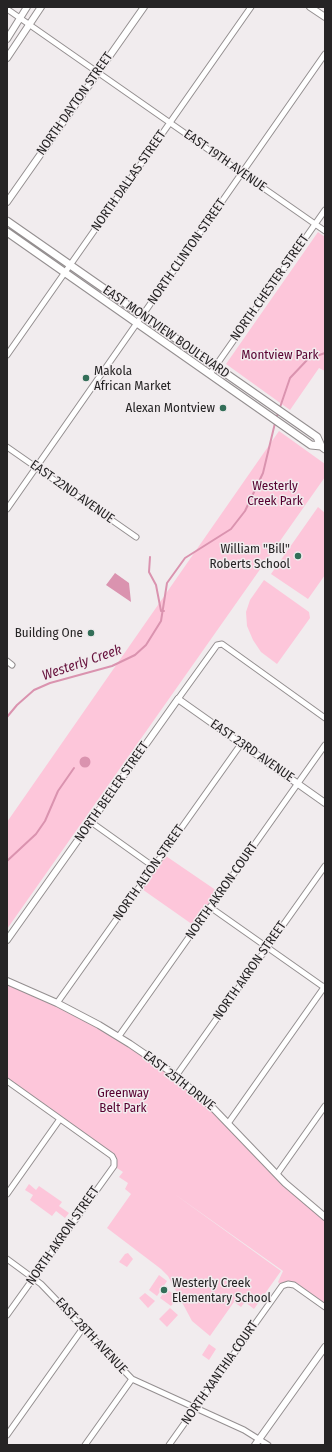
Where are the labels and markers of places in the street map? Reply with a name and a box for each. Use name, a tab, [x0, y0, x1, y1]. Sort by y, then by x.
place label: Makola African Market	[94, 363, 171, 394]
marker: Makola African Market	[81, 373, 91, 383]
place label: Alexan Montview	[126, 400, 215, 416]
marker: Alexan Montview	[218, 403, 228, 413]
place label: William "Bill" Roberts School	[210, 541, 290, 572]
marker: William "Bill" Roberts School	[293, 551, 303, 561]
place label: Building One	[15, 625, 83, 641]
marker: Building One	[86, 628, 96, 638]
place label: Westerly Creek Elementary School	[172, 1275, 271, 1306]
marker: Westerly Creek Elementary School	[159, 1285, 169, 1295]

